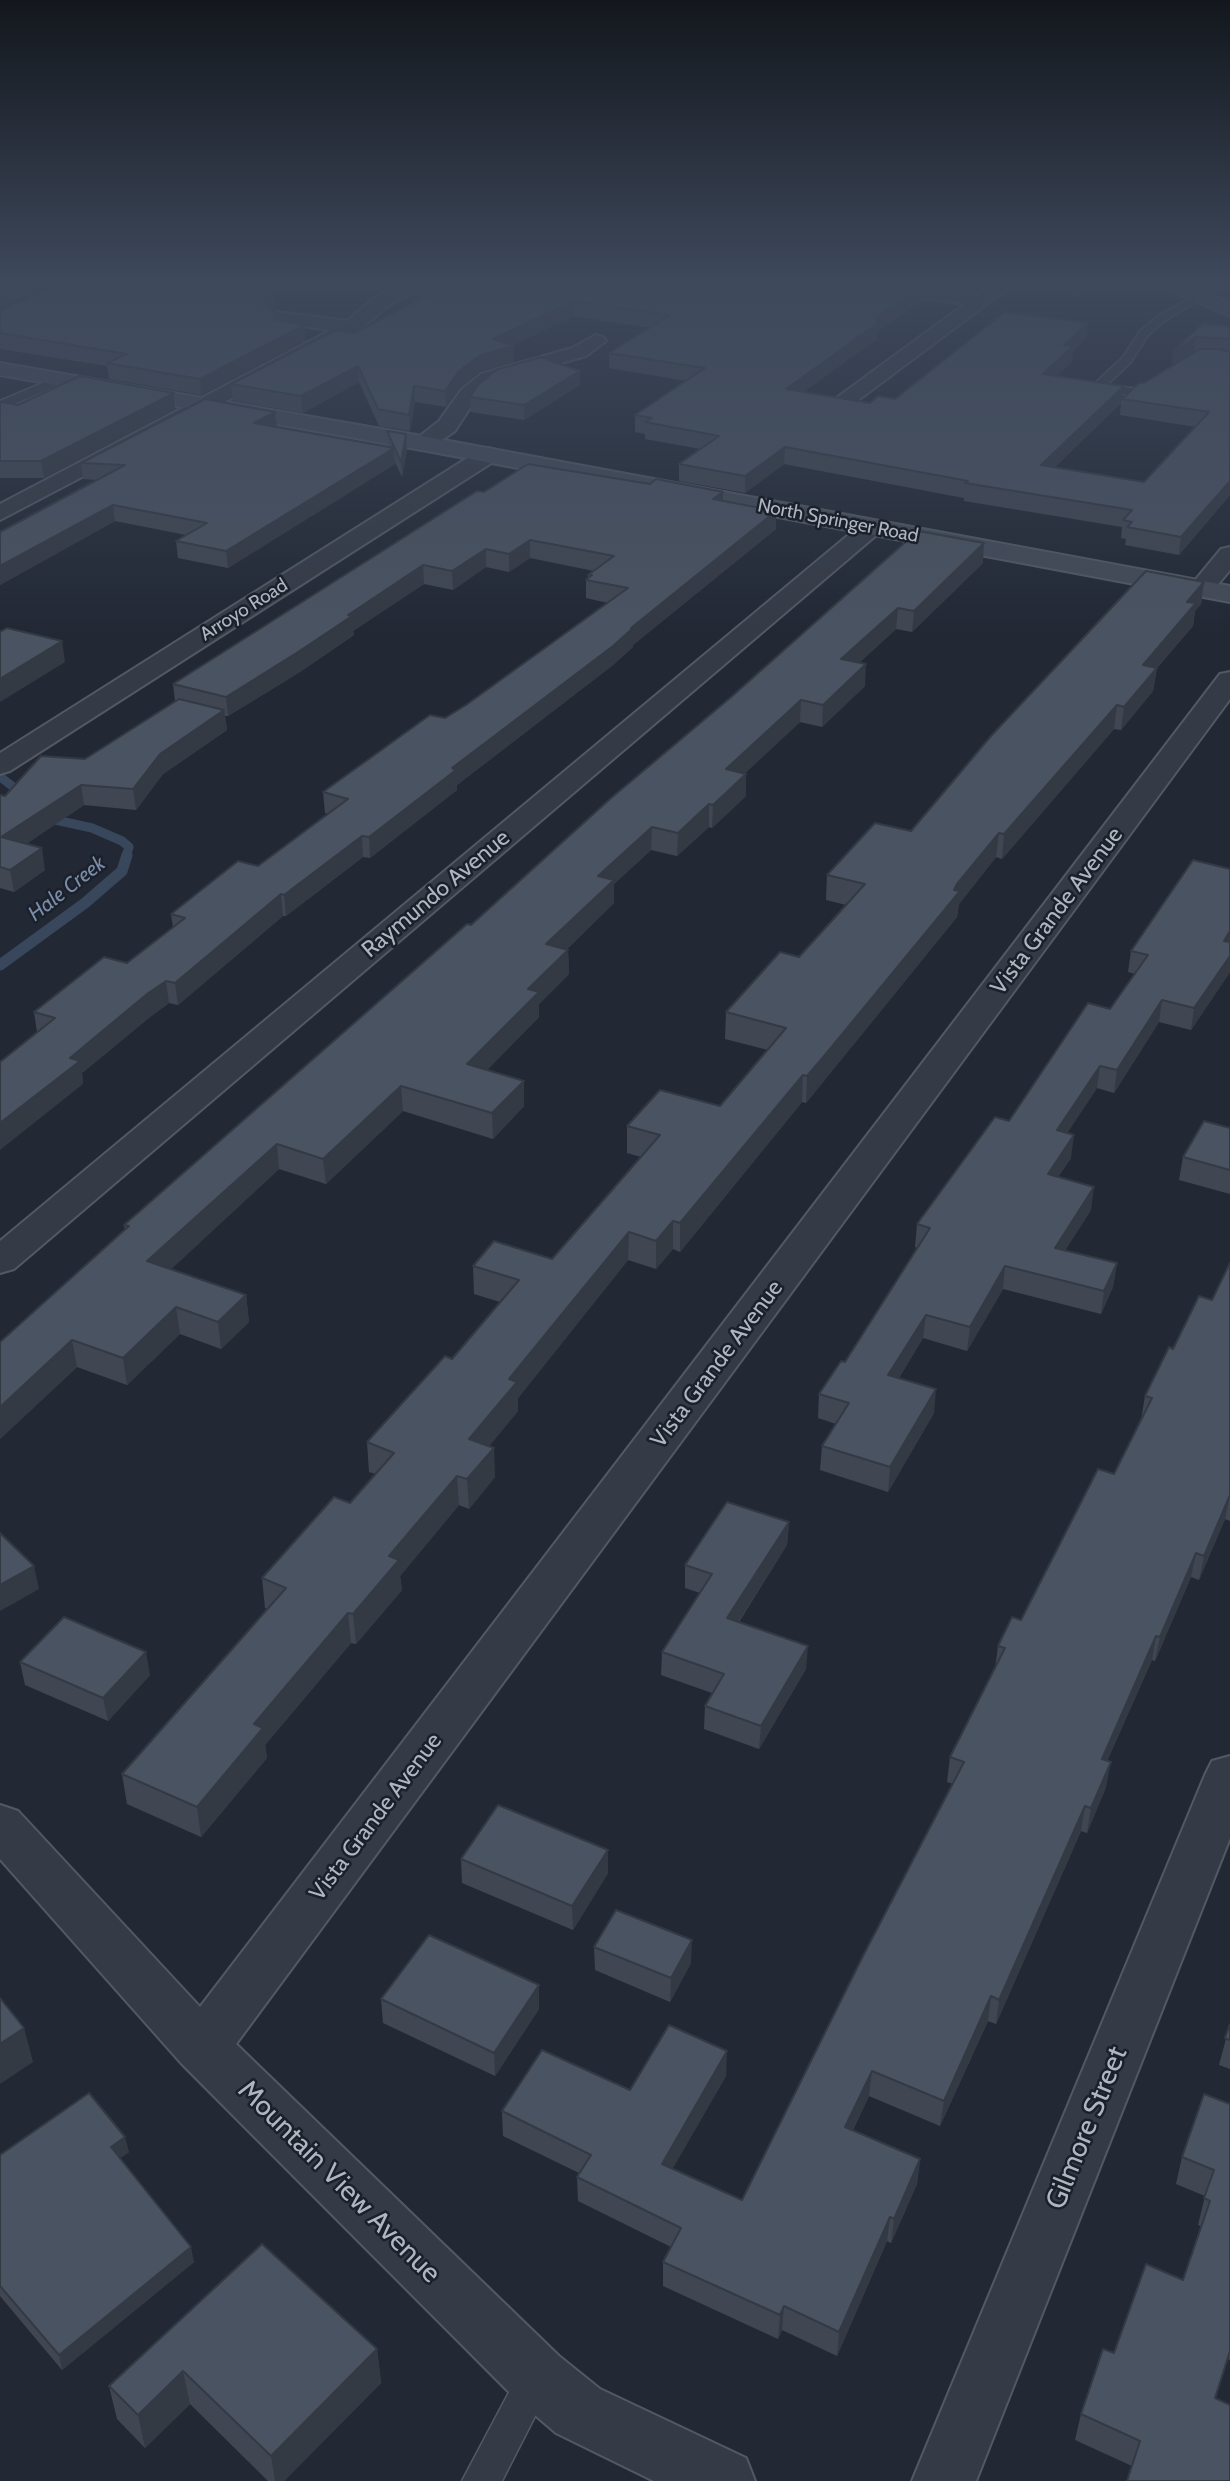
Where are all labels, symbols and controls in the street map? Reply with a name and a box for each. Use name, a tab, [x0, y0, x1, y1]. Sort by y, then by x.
street label: North Springer Road	[756, 494, 920, 548]
street label: Arroyo Road	[196, 574, 292, 646]
street label: Vista Grande Avenue	[985, 822, 1129, 1000]
street label: Raymundo Avenue	[356, 824, 516, 964]
water label: Hale Creek	[24, 851, 110, 927]
street label: Vista Grande Avenue	[645, 1275, 789, 1453]
street label: Vista Grande Avenue	[304, 1728, 448, 1906]
street label: Gilmore Street	[1039, 2042, 1135, 2214]
street label: Mountain View Avenue	[231, 2074, 447, 2290]

